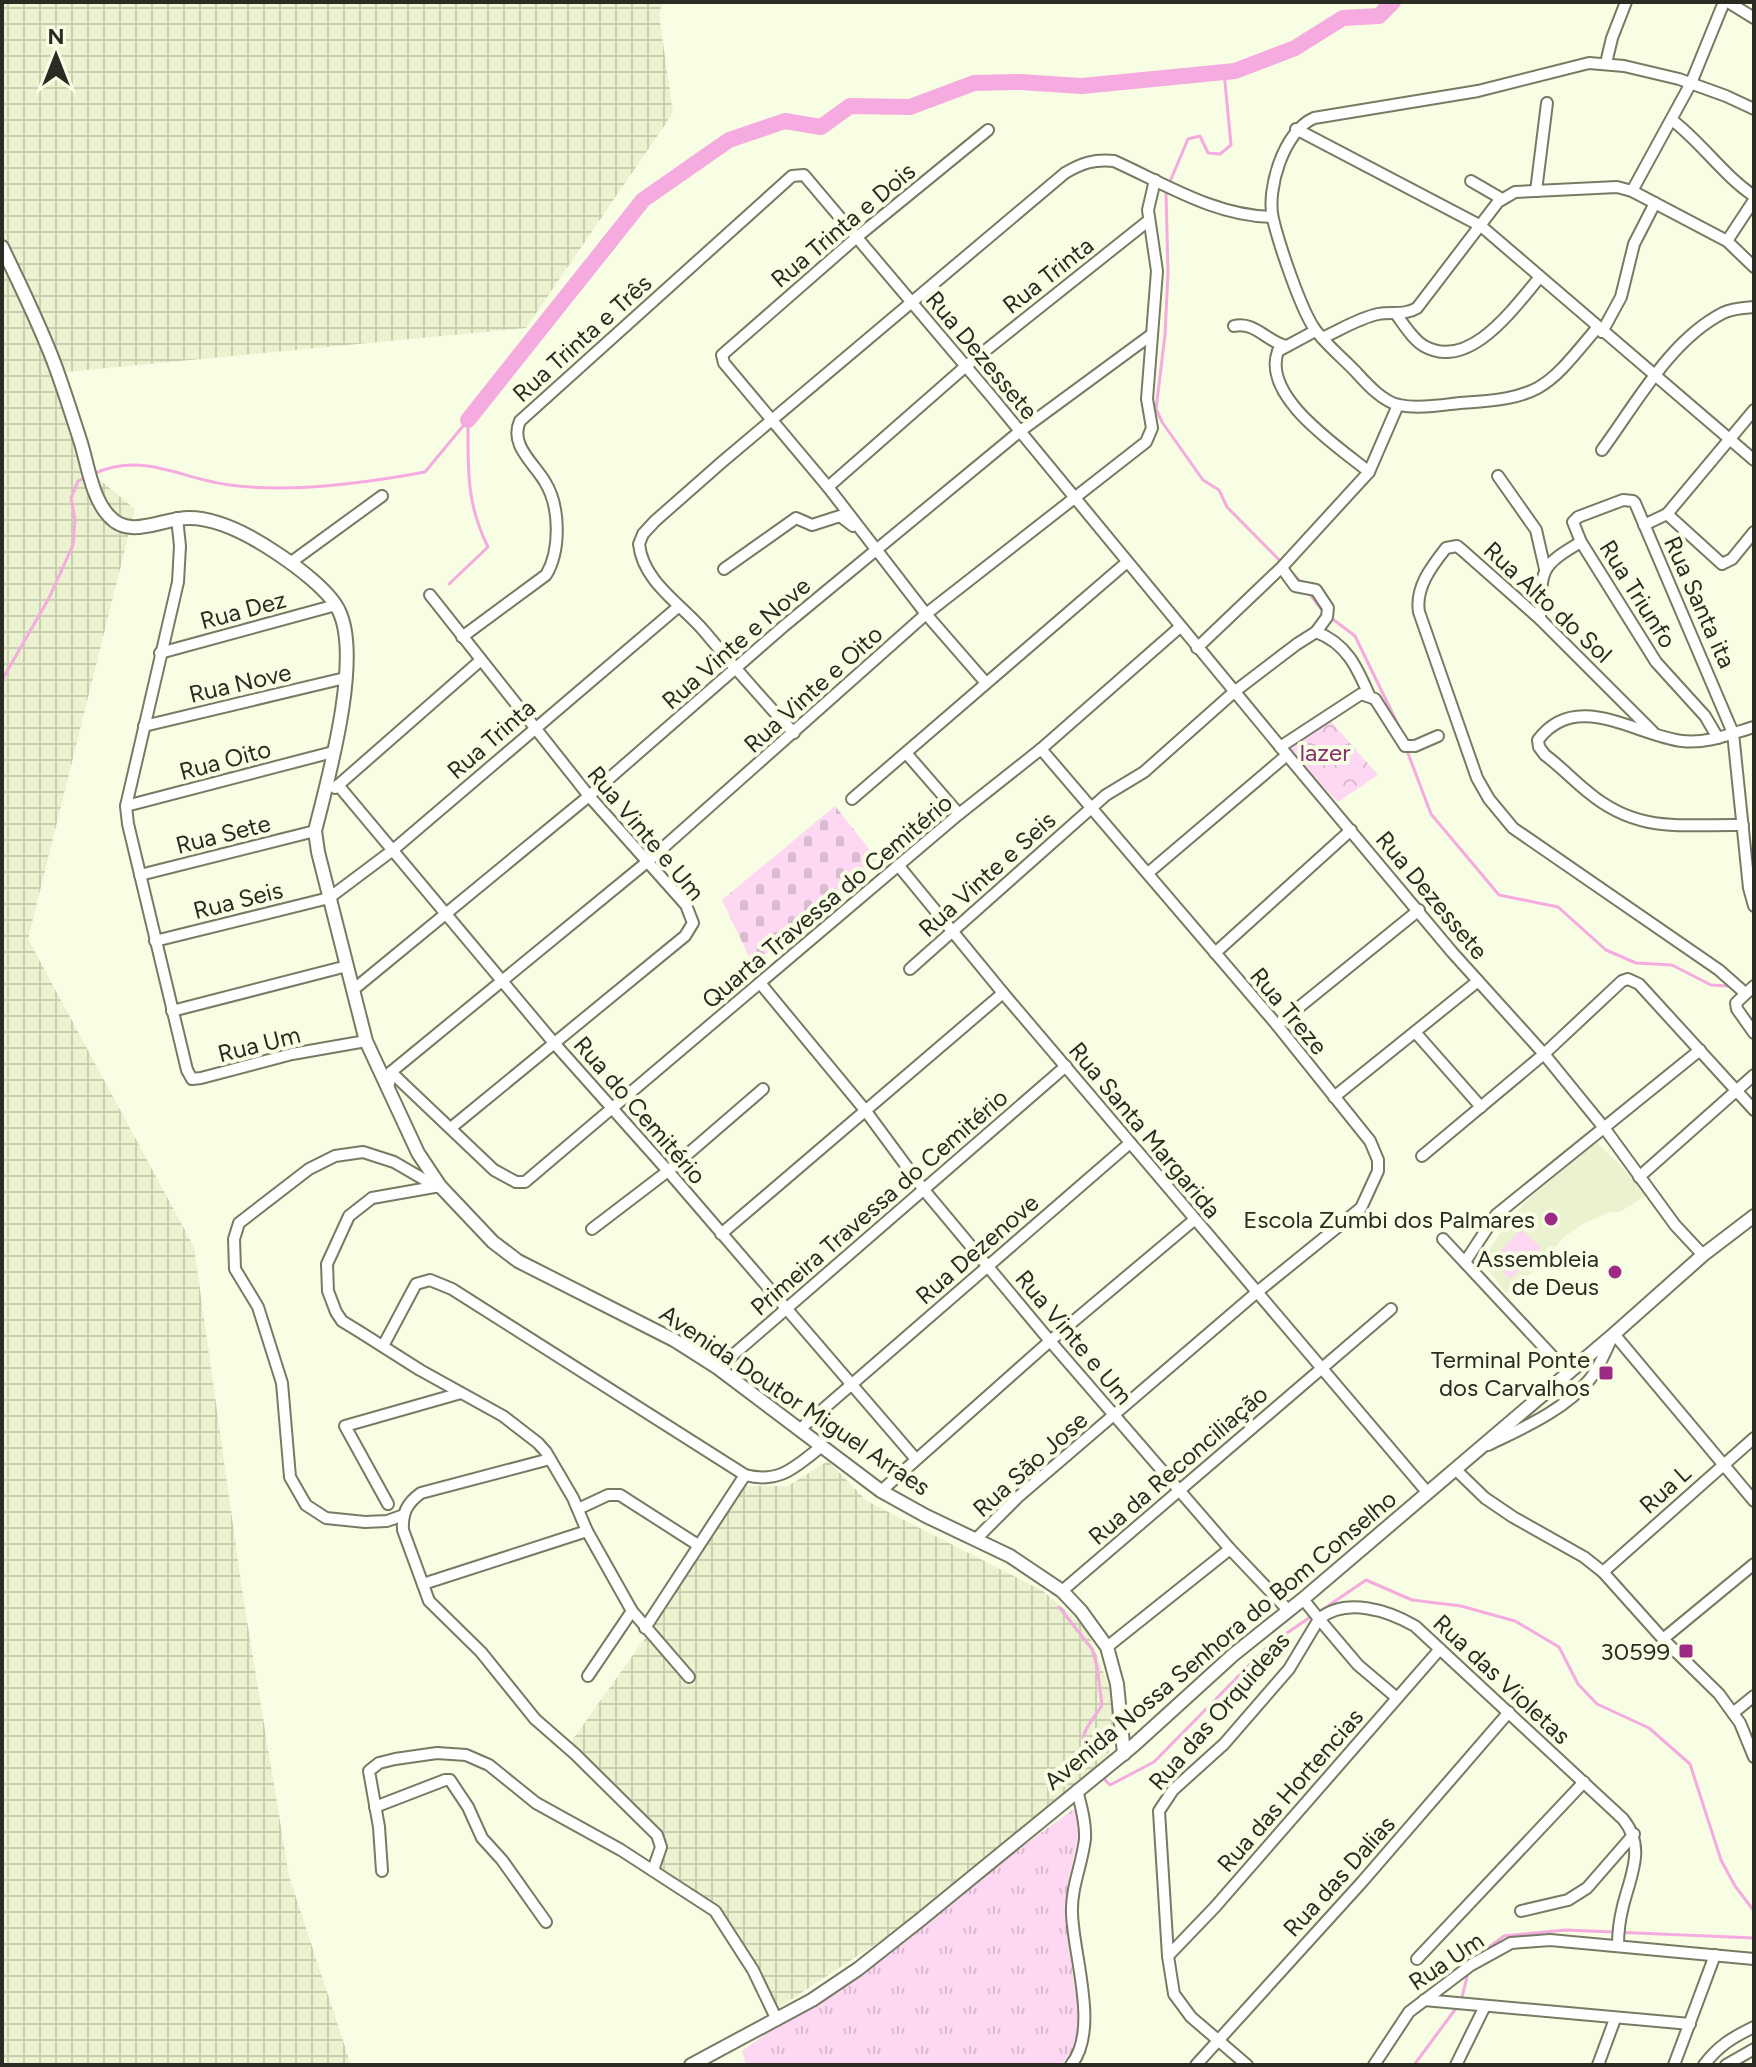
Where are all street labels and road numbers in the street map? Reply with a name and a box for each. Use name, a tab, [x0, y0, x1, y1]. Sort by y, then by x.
street label: Rua Trinta e Dois	[765, 156, 921, 294]
street label: Rua Trinta	[997, 231, 1099, 319]
street label: Rua Trinta e Três	[507, 268, 657, 408]
street label: Rua Dezessete	[920, 285, 1044, 425]
street label: Rua Santa ita	[1658, 532, 1742, 672]
street label: Rua Alto do Sol	[1478, 535, 1618, 669]
street label: Rua Triunfo	[1593, 535, 1683, 653]
street label: Rua Vinte e Nove	[656, 571, 816, 715]
street label: Rua Dez	[197, 585, 289, 635]
street label: Rua Vinte e Oito	[738, 619, 888, 759]
street label: Rua Nove	[186, 657, 294, 709]
street label: Rua Trinta	[441, 693, 541, 785]
street label: Rua Oito	[176, 734, 274, 786]
street label: Rua Vinte e Um	[581, 760, 711, 906]
street label: Quarta Travessa do Cemitério	[696, 788, 958, 1014]
street label: Rua Vinte e Seis	[913, 805, 1061, 943]
street label: Rua Sete	[173, 808, 273, 860]
street label: Rua Dezessete	[1370, 825, 1494, 965]
street label: Rua Seis	[190, 875, 286, 925]
street label: Rua Treze	[1244, 962, 1334, 1060]
street label: Rua Um	[215, 1020, 303, 1068]
street label: Rua do Cemitério	[568, 1030, 712, 1190]
street label: Rua Santa Margarida	[1063, 1036, 1227, 1224]
street label: Primeira Travessa do Cemitério	[745, 1082, 1013, 1322]
street label: Rua Dezenove	[910, 1188, 1044, 1310]
street label: Rua Vinte e Um	[1009, 1264, 1139, 1410]
street label: Avenida Doutor Miguel Arraes	[654, 1299, 936, 1501]
street label: Rua da Reconciliação	[1082, 1379, 1274, 1551]
street label: Rua São Jose	[967, 1405, 1093, 1523]
street label: Rua L	[1633, 1458, 1697, 1520]
street label: Avenida Nossa Senhora do Bom Conselho	[1038, 1484, 1402, 1796]
street label: Rua das Violetas	[1427, 1608, 1577, 1750]
street label: Rua das Orquideas	[1142, 1626, 1296, 1796]
street label: Rua das Hortencias	[1211, 1702, 1369, 1878]
street label: Rua das Dalias	[1277, 1809, 1401, 1943]
street label: Rua Um	[1403, 1925, 1489, 1997]

